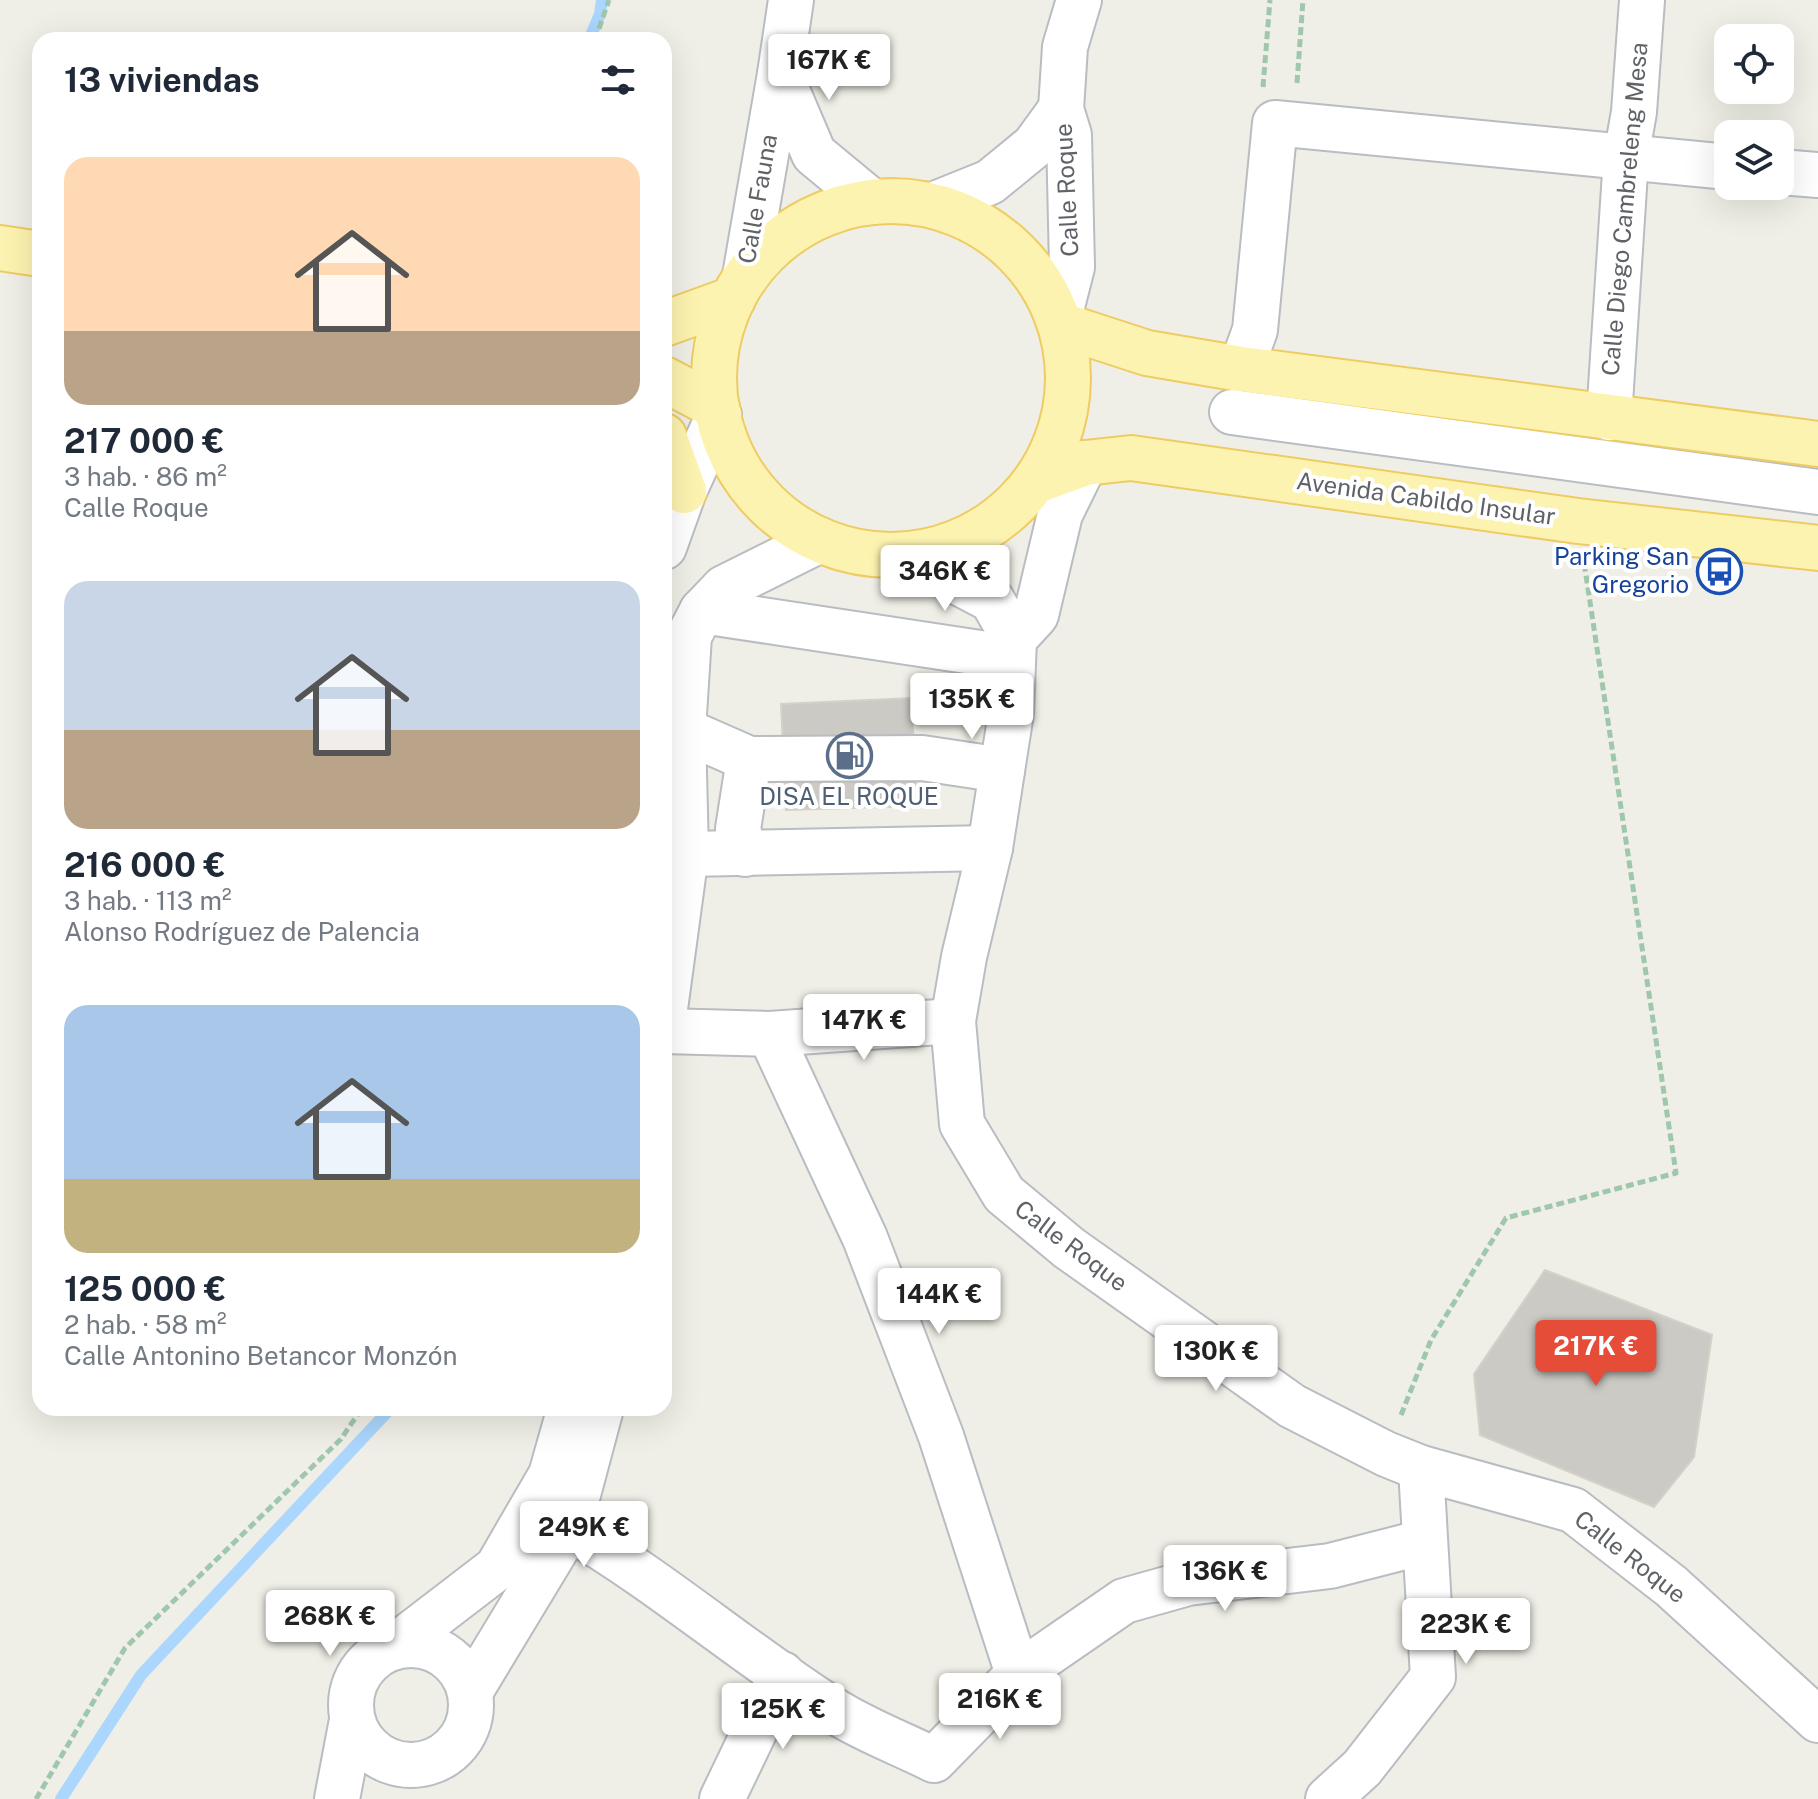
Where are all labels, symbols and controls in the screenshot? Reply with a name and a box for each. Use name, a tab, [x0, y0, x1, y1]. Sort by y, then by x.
map controls	[1714, 24, 1794, 200]
button: locate	[1714, 24, 1794, 104]
pin: 167K €	[764, 34, 894, 102]
street label: Calle Diego Cambreleng Mesa	[1595, 41, 1653, 377]
text: 167K €	[786, 44, 872, 75]
icon: filters	[596, 58, 640, 102]
text: 13 viviendas	[64, 60, 260, 100]
button: layers	[1714, 120, 1794, 200]
street label: Calle Roque	[1049, 123, 1083, 258]
street label: Calle Fauna	[732, 132, 782, 266]
icon: home	[280, 209, 424, 353]
text: 217 000 €	[64, 421, 224, 461]
text: 3 hab. · 86 m²	[64, 461, 227, 492]
street label: Avenida Cabildo Insular	[1295, 466, 1557, 530]
text: Calle Roque	[64, 492, 209, 523]
place label: Parking San Gregorio	[1554, 542, 1689, 598]
pin: 346K €	[880, 545, 1010, 613]
bus stop icon: Parking San Gregorio	[1696, 547, 1744, 595]
text: 346K €	[899, 555, 991, 586]
icon: home	[280, 633, 424, 777]
pin: 135K €	[907, 673, 1037, 741]
text: 135K €	[928, 683, 1016, 714]
fuel station icon: DISA EL ROQUE	[825, 731, 873, 779]
place label: DISA EL ROQUE	[759, 782, 939, 810]
text: 216 000 €	[64, 845, 226, 885]
text: 3 hab. · 113 m²	[64, 885, 232, 916]
text: Alonso Rodríguez de Palencia	[64, 916, 420, 947]
pin: 147K €	[799, 994, 929, 1062]
text: 147K €	[821, 1004, 907, 1035]
icon: home	[280, 1057, 424, 1201]
street label: Calle Roque	[1010, 1194, 1133, 1297]
pin: 144K €	[874, 1268, 1004, 1336]
text: 125 000 €	[64, 1269, 226, 1309]
text: 144K €	[896, 1278, 982, 1309]
text: 2 hab. · 58 m²	[64, 1309, 227, 1340]
pin: 217K €	[1531, 1320, 1661, 1388]
pin: 130K €	[1151, 1325, 1281, 1393]
text: 217K €	[1553, 1330, 1639, 1361]
text: 130K €	[1173, 1335, 1259, 1366]
text: Calle Antonino Betancor Monzón	[64, 1340, 457, 1371]
pin: 249K €	[519, 1501, 649, 1569]
street label: Calle Roque	[1569, 1504, 1692, 1608]
text: 249K €	[538, 1511, 630, 1542]
pin: 136K €	[1160, 1545, 1290, 1613]
text: 136K €	[1182, 1555, 1268, 1586]
pin: 268K €	[265, 1590, 395, 1658]
pin: 223K €	[1401, 1598, 1531, 1666]
text: 268K €	[284, 1600, 376, 1631]
text: 223K €	[1420, 1608, 1512, 1639]
pin: 216K €	[935, 1673, 1065, 1741]
pin: 125K €	[718, 1683, 848, 1751]
text: 216K €	[957, 1683, 1043, 1714]
text: 125K €	[740, 1693, 826, 1724]

